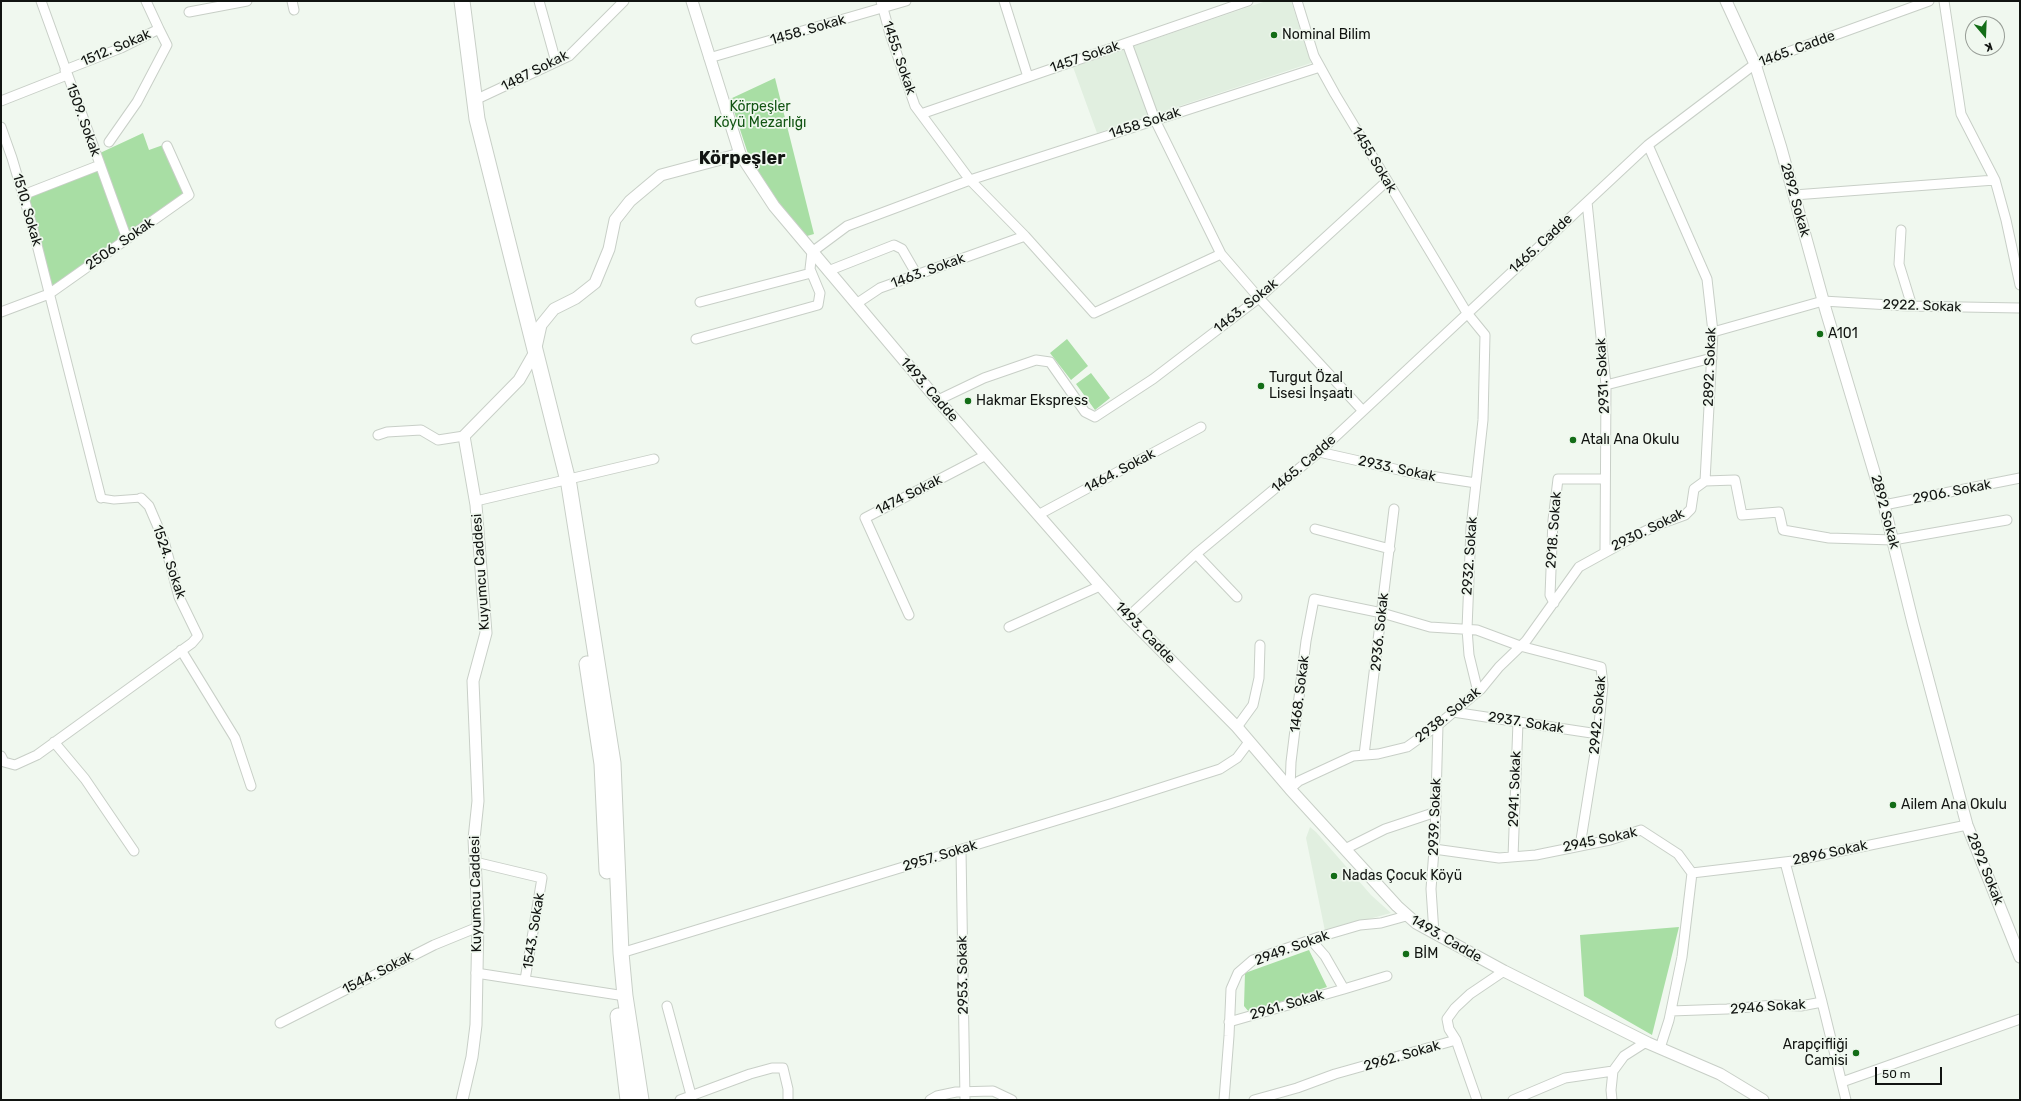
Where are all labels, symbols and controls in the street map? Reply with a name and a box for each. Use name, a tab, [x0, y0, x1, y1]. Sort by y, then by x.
street label: 1458. Sokak	[768, 11, 848, 49]
north arrow	[1965, 16, 2005, 56]
street label: 1455. Sokak	[879, 19, 919, 97]
street label: 1512. Sokak	[79, 26, 153, 70]
place label: Nominal Bilim	[1282, 27, 1371, 43]
street label: 1465. Cadde	[1757, 27, 1837, 71]
marker: Nominal Bilim	[1269, 30, 1279, 40]
street label: 1457 Sokak	[1048, 37, 1122, 77]
text: K	[1983, 40, 1994, 54]
street label: 1487 Sokak	[499, 47, 571, 95]
street label: 1509. Sokak	[62, 81, 104, 159]
park label: Körpeşler Köyü Mezarlığı	[714, 99, 806, 132]
street label: 1458 Sokak	[1107, 104, 1183, 142]
street label: 1455 Sokak	[1348, 124, 1400, 196]
district label: Körpeşler	[699, 148, 785, 170]
street label: 2892 Sokak	[1776, 161, 1814, 239]
street label: 1510. Sokak	[9, 172, 45, 248]
street label: 1465. Cadde	[1506, 211, 1576, 277]
street label: 2506. Sokak	[83, 214, 157, 274]
street label: 1463. Sokak	[889, 250, 967, 292]
street label: 1463. Sokak	[1211, 275, 1281, 337]
street label: 2922. Sokak	[1882, 296, 1962, 316]
place label: A101	[1828, 326, 1858, 342]
street label: 2892. Sokak	[1700, 327, 1720, 407]
marker: A101	[1815, 329, 1825, 339]
street label: 2931. Sokak	[1593, 338, 1613, 414]
street label: 1493. Cadde	[897, 354, 961, 426]
place label: Turgut Özal Lisesi İnşaatı	[1269, 370, 1353, 402]
marker: Turgut Özal Lisesi İnşaatı	[1256, 381, 1266, 391]
place label: Hakmar Ekspress	[976, 393, 1088, 409]
marker: Hakmar Ekspress	[963, 396, 973, 406]
street label: 1465. Cadde	[1268, 431, 1340, 497]
place label: Atalı Ana Okulu	[1581, 432, 1679, 448]
marker: Atalı Ana Okulu	[1568, 435, 1578, 445]
street label: 1464. Sokak	[1082, 445, 1158, 497]
street label: 2933. Sokak	[1357, 453, 1437, 485]
street label: 1474 Sokak	[873, 471, 945, 519]
street label: 2892 Sokak	[1867, 473, 1903, 551]
street label: 2906. Sokak	[1911, 476, 1993, 508]
street label: 2918. Sokak	[1543, 491, 1565, 569]
street label: 2930. Sokak	[1609, 505, 1687, 555]
street label: Kuyumcu Caddesi	[469, 513, 493, 631]
street label: 2932. Sokak	[1459, 516, 1481, 596]
street label: 1524. Sokak	[149, 523, 189, 601]
street label: 2936. Sokak	[1368, 592, 1392, 672]
street label: 1493. Cadde	[1111, 599, 1179, 667]
street label: 1468. Sokak	[1287, 654, 1313, 734]
street label: 2942. Sokak	[1586, 675, 1610, 755]
street label: 2938. Sokak	[1412, 684, 1484, 746]
street label: 2937. Sokak	[1487, 709, 1565, 737]
street label: 2941. Sokak	[1505, 751, 1525, 827]
street label: 2939. Sokak	[1425, 778, 1445, 856]
place label: Ailem Ana Okulu	[1901, 797, 2007, 813]
marker: Ailem Ana Okulu	[1888, 800, 1898, 810]
street label: 2945 Sokak	[1561, 824, 1639, 856]
street label: 2892 Sokak	[1963, 831, 2007, 907]
street label: Kuyumcu Caddesi	[467, 835, 485, 953]
street label: 2957. Sokak	[901, 837, 979, 875]
street label: 2896 Sokak	[1791, 837, 1869, 869]
place label: Nadas Çocuk Köyü	[1342, 868, 1462, 884]
marker: Nadas Çocuk Köyü	[1329, 871, 1339, 881]
street label: 1543. Sokak	[520, 892, 548, 970]
street label: 1493. Cadde	[1407, 912, 1485, 966]
street label: 2949. Sokak	[1252, 927, 1332, 969]
street label: 2953. Sokak	[954, 935, 972, 1015]
place label: BİM	[1414, 946, 1438, 962]
street label: 1544. Sokak	[340, 948, 416, 998]
marker: BİM	[1401, 949, 1411, 959]
street label: 2961. Sokak	[1248, 986, 1326, 1024]
street label: 2946 Sokak	[1730, 996, 1806, 1018]
street label: 2962. Sokak	[1362, 1037, 1442, 1075]
place label: Arapçifliği Camisi	[1783, 1037, 1848, 1070]
marker: Arapçifliği Camisi	[1851, 1048, 1861, 1058]
scale bar	[1877, 1059, 1944, 1085]
text: 50 m	[1882, 1067, 1910, 1081]

